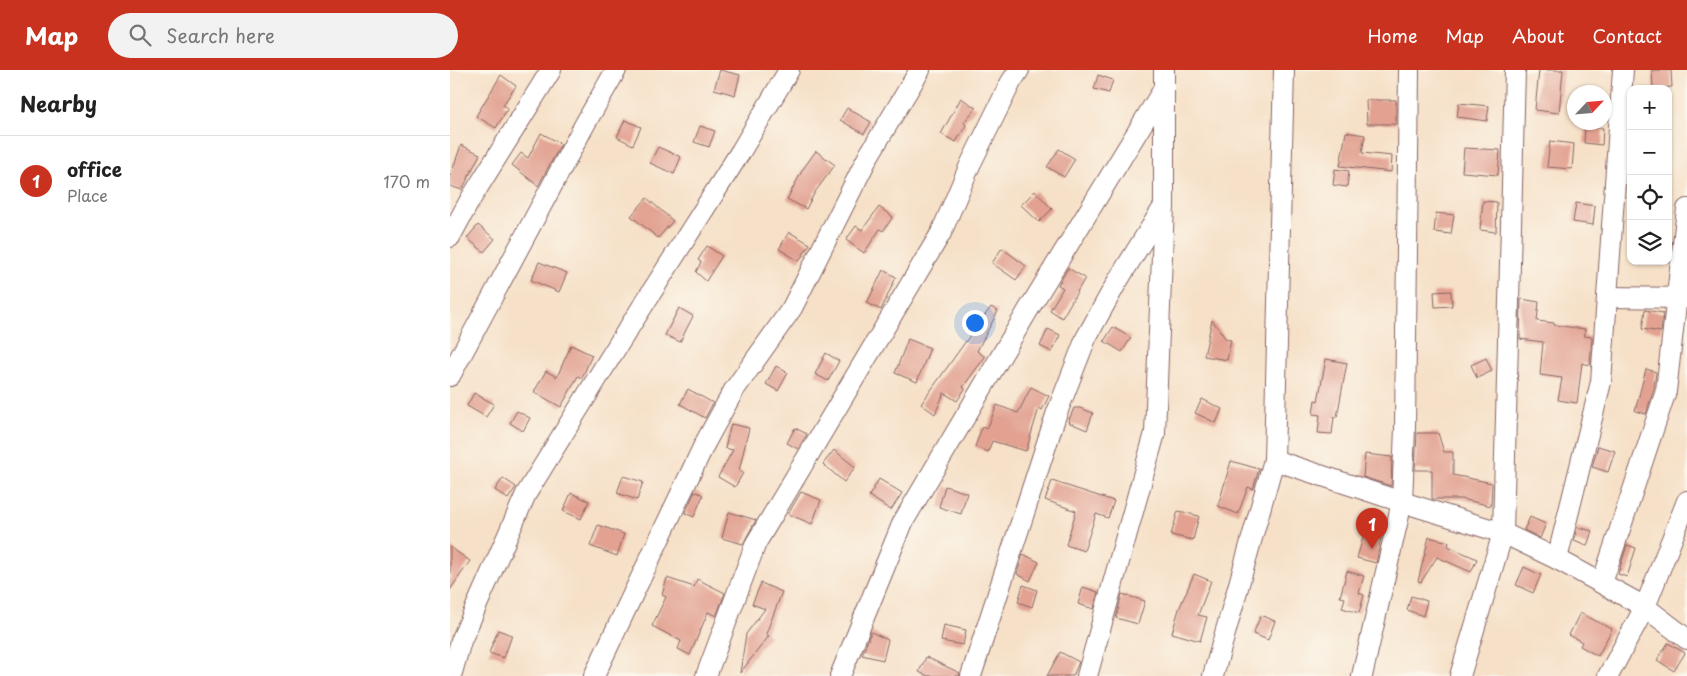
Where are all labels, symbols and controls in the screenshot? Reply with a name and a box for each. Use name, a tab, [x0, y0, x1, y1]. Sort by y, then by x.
search box	[108, 13, 458, 58]
text: Map	[25, 17, 78, 53]
icon: search	[126, 21, 154, 49]
text: Search here	[166, 21, 275, 49]
text: Home	[1367, 22, 1417, 49]
text: Map	[1445, 22, 1484, 49]
text: About	[1512, 22, 1564, 49]
text: Contact	[1592, 22, 1662, 49]
north arrow	[1567, 85, 1612, 130]
map controls	[1627, 85, 1672, 265]
button: +	[1627, 85, 1672, 130]
text: Nearby	[20, 87, 97, 119]
button: −	[1627, 130, 1672, 175]
text: office	[67, 155, 122, 183]
text: 1	[32, 169, 40, 193]
text: 170 m	[384, 169, 430, 193]
button: locate	[1627, 175, 1672, 220]
text: Place	[67, 183, 108, 207]
button: layers	[1627, 220, 1672, 265]
your location	[962, 310, 988, 336]
pin: 1	[1356, 508, 1388, 549]

